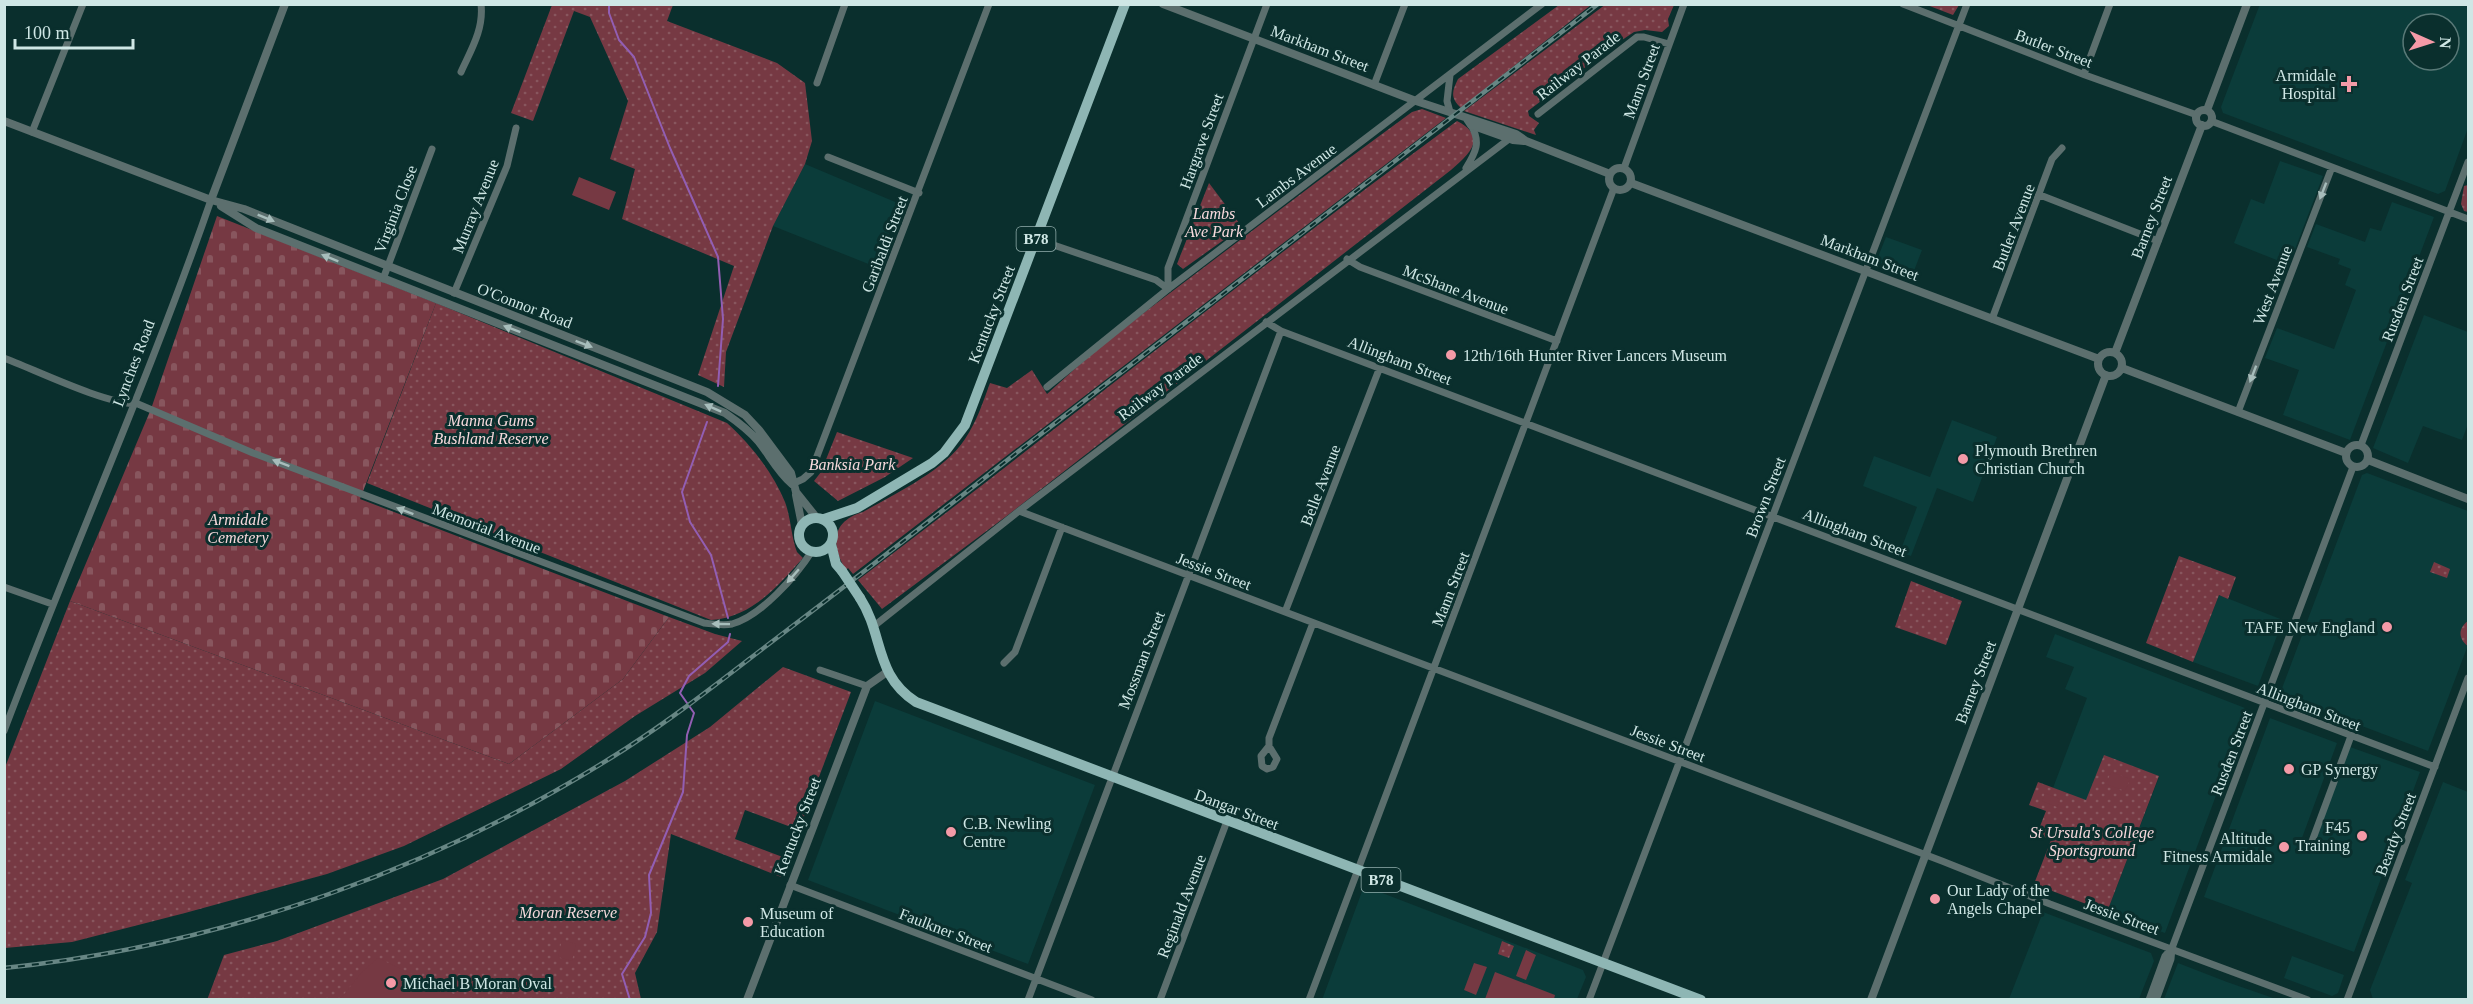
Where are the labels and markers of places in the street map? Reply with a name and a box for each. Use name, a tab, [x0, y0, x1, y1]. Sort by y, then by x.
place label: Armidale Hospital	[2276, 67, 2337, 103]
marker: Armidale Hospital	[2340, 75, 2358, 93]
place label: 12th/16th Hunter River Lancers Museum	[1463, 347, 1728, 364]
marker: 12th/16th Hunter River Lancers Museum	[1444, 348, 1458, 362]
place label: Plymouth Brethren Christian Church	[1975, 442, 2097, 477]
marker: Plymouth Brethren Christian Church	[1956, 452, 1970, 466]
place label: TAFE New England	[2245, 619, 2375, 637]
marker: TAFE New England	[2380, 620, 2394, 634]
place label: GP Synergy	[2301, 761, 2378, 779]
marker: GP Synergy	[2282, 762, 2296, 776]
place label: C.B. Newling Centre	[963, 815, 1051, 850]
place label: F45 Training	[2295, 819, 2350, 855]
marker: C.B. Newling Centre	[944, 825, 958, 839]
marker: F45 Training	[2355, 829, 2369, 843]
place label: Altitude Fitness Armidale	[2163, 830, 2272, 865]
marker: Altitude Fitness Armidale	[2277, 840, 2291, 854]
place label: Our Lady of the Angels Chapel	[1947, 882, 2050, 918]
marker: Our Lady of the Angels Chapel	[1928, 892, 1942, 906]
place label: Museum of Education	[760, 905, 834, 940]
marker: Museum of Education	[741, 915, 755, 929]
place label: Michael B Moran Oval	[403, 975, 552, 992]
marker: Michael B Moran Oval	[384, 976, 398, 990]

